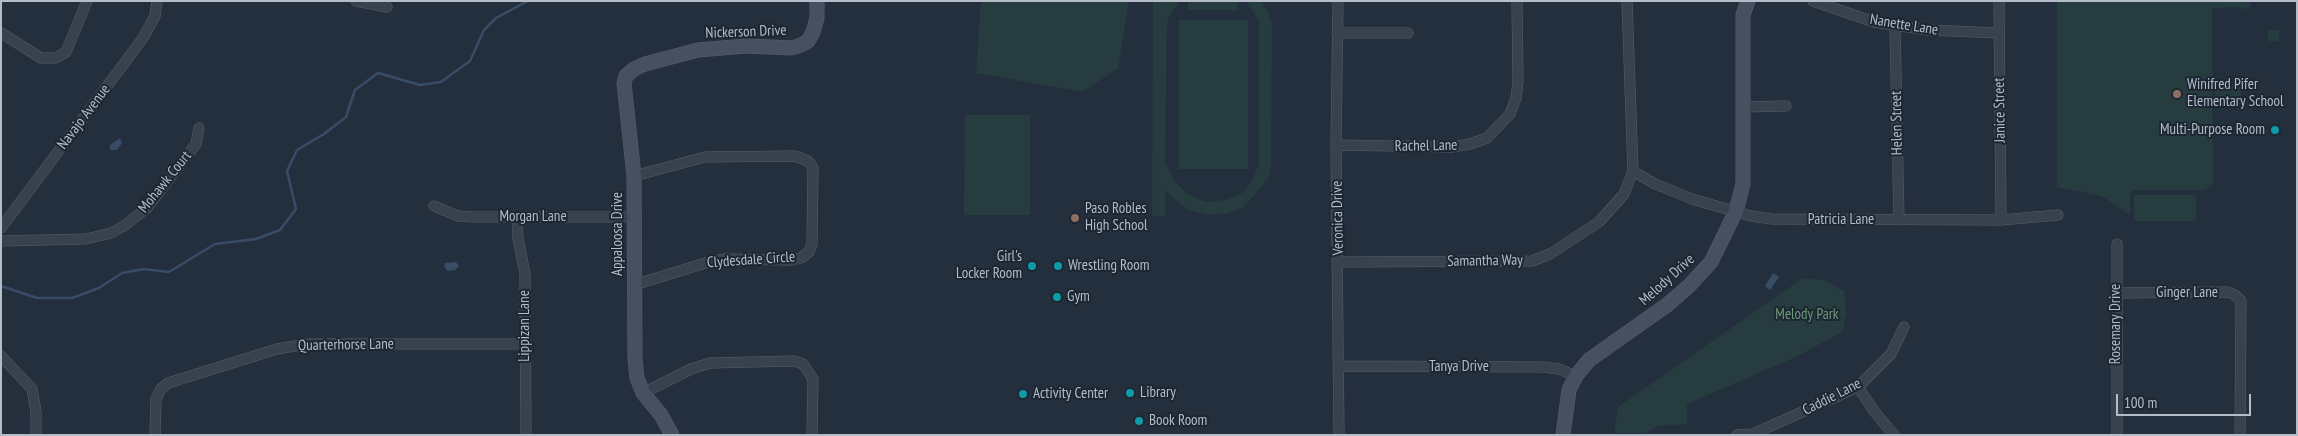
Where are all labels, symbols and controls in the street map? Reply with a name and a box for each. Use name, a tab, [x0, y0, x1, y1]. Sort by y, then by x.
street label: Nanette Lane	[1868, 11, 1940, 39]
street label: Nickerson Drive	[705, 22, 787, 42]
place label: Winifred Pifer Elementary School	[2187, 76, 2284, 111]
street label: Janice Street	[1990, 77, 2010, 143]
street label: Navajo Avenue	[54, 81, 114, 153]
marker: Winifred Pifer Elementary School	[2171, 88, 2183, 100]
street label: Helen Street	[1887, 90, 1907, 156]
place label: Multi-Purpose Room	[2160, 121, 2265, 139]
marker: Multi-Purpose Room	[2269, 124, 2281, 136]
street label: Rachel Lane	[1394, 136, 1458, 156]
street label: Mohawk Court	[135, 147, 195, 217]
street label: Veronica Drive	[1328, 181, 1348, 255]
street label: Appaloosa Drive	[609, 192, 627, 276]
place label: Paso Robles High School	[1085, 200, 1147, 235]
street label: Morgan Lane	[499, 208, 567, 226]
street label: Patricia Lane	[1808, 211, 1874, 229]
marker: Paso Robles High School	[1069, 212, 1081, 224]
street label: Clydesdale Circle	[706, 248, 796, 272]
place label: Girl's Locker Room	[956, 248, 1022, 283]
street label: Melody Drive	[1636, 250, 1698, 310]
street label: Samantha Way	[1447, 251, 1523, 271]
place label: Wrestling Room	[1068, 257, 1149, 275]
marker: Girl's Locker Room	[1026, 260, 1038, 272]
marker: Wrestling Room	[1052, 260, 1064, 272]
street label: Rosemary Drive	[2107, 284, 2125, 364]
street label: Ginger Lane	[2156, 284, 2218, 302]
place label: Gym	[1067, 288, 1090, 306]
street label: Lippizan Lane	[516, 290, 534, 362]
marker: Gym	[1051, 291, 1063, 303]
park label: Melody Park	[1775, 306, 1839, 324]
street label: Quarterhorse Lane	[298, 335, 394, 355]
street label: Tanya Drive	[1429, 358, 1489, 376]
street label: Caddie Lane	[1800, 375, 1864, 419]
place label: Library	[1140, 384, 1176, 402]
scale bar	[2118, 384, 2253, 416]
place label: Activity Center	[1033, 385, 1108, 403]
marker: Library	[1124, 387, 1136, 399]
marker: Activity Center	[1017, 388, 1029, 400]
text: 100 m	[2124, 393, 2157, 412]
place label: Book Room	[1149, 412, 1207, 430]
marker: Book Room	[1133, 415, 1145, 427]

